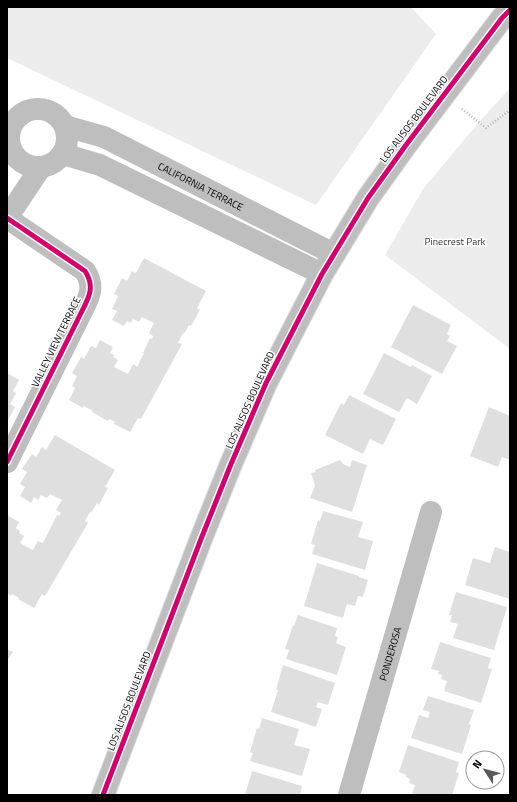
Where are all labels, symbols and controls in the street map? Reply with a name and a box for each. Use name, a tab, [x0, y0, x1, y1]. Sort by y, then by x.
street label: LOS ALISOS BOULEVARD	[376, 72, 452, 166]
street label: CALIFORNIA TERRACE	[155, 158, 246, 214]
park label: Pinecrest Park	[425, 234, 486, 249]
street label: VALLEY VIEW TERRACE	[28, 294, 85, 390]
street label: LOS ALISOS BOULEVARD	[222, 349, 278, 451]
street label: PONDEROSA	[375, 625, 405, 682]
street label: LOS ALISOS BOULEVARD	[103, 649, 155, 753]
north arrow	[465, 750, 505, 790]
text: N	[468, 756, 486, 772]

